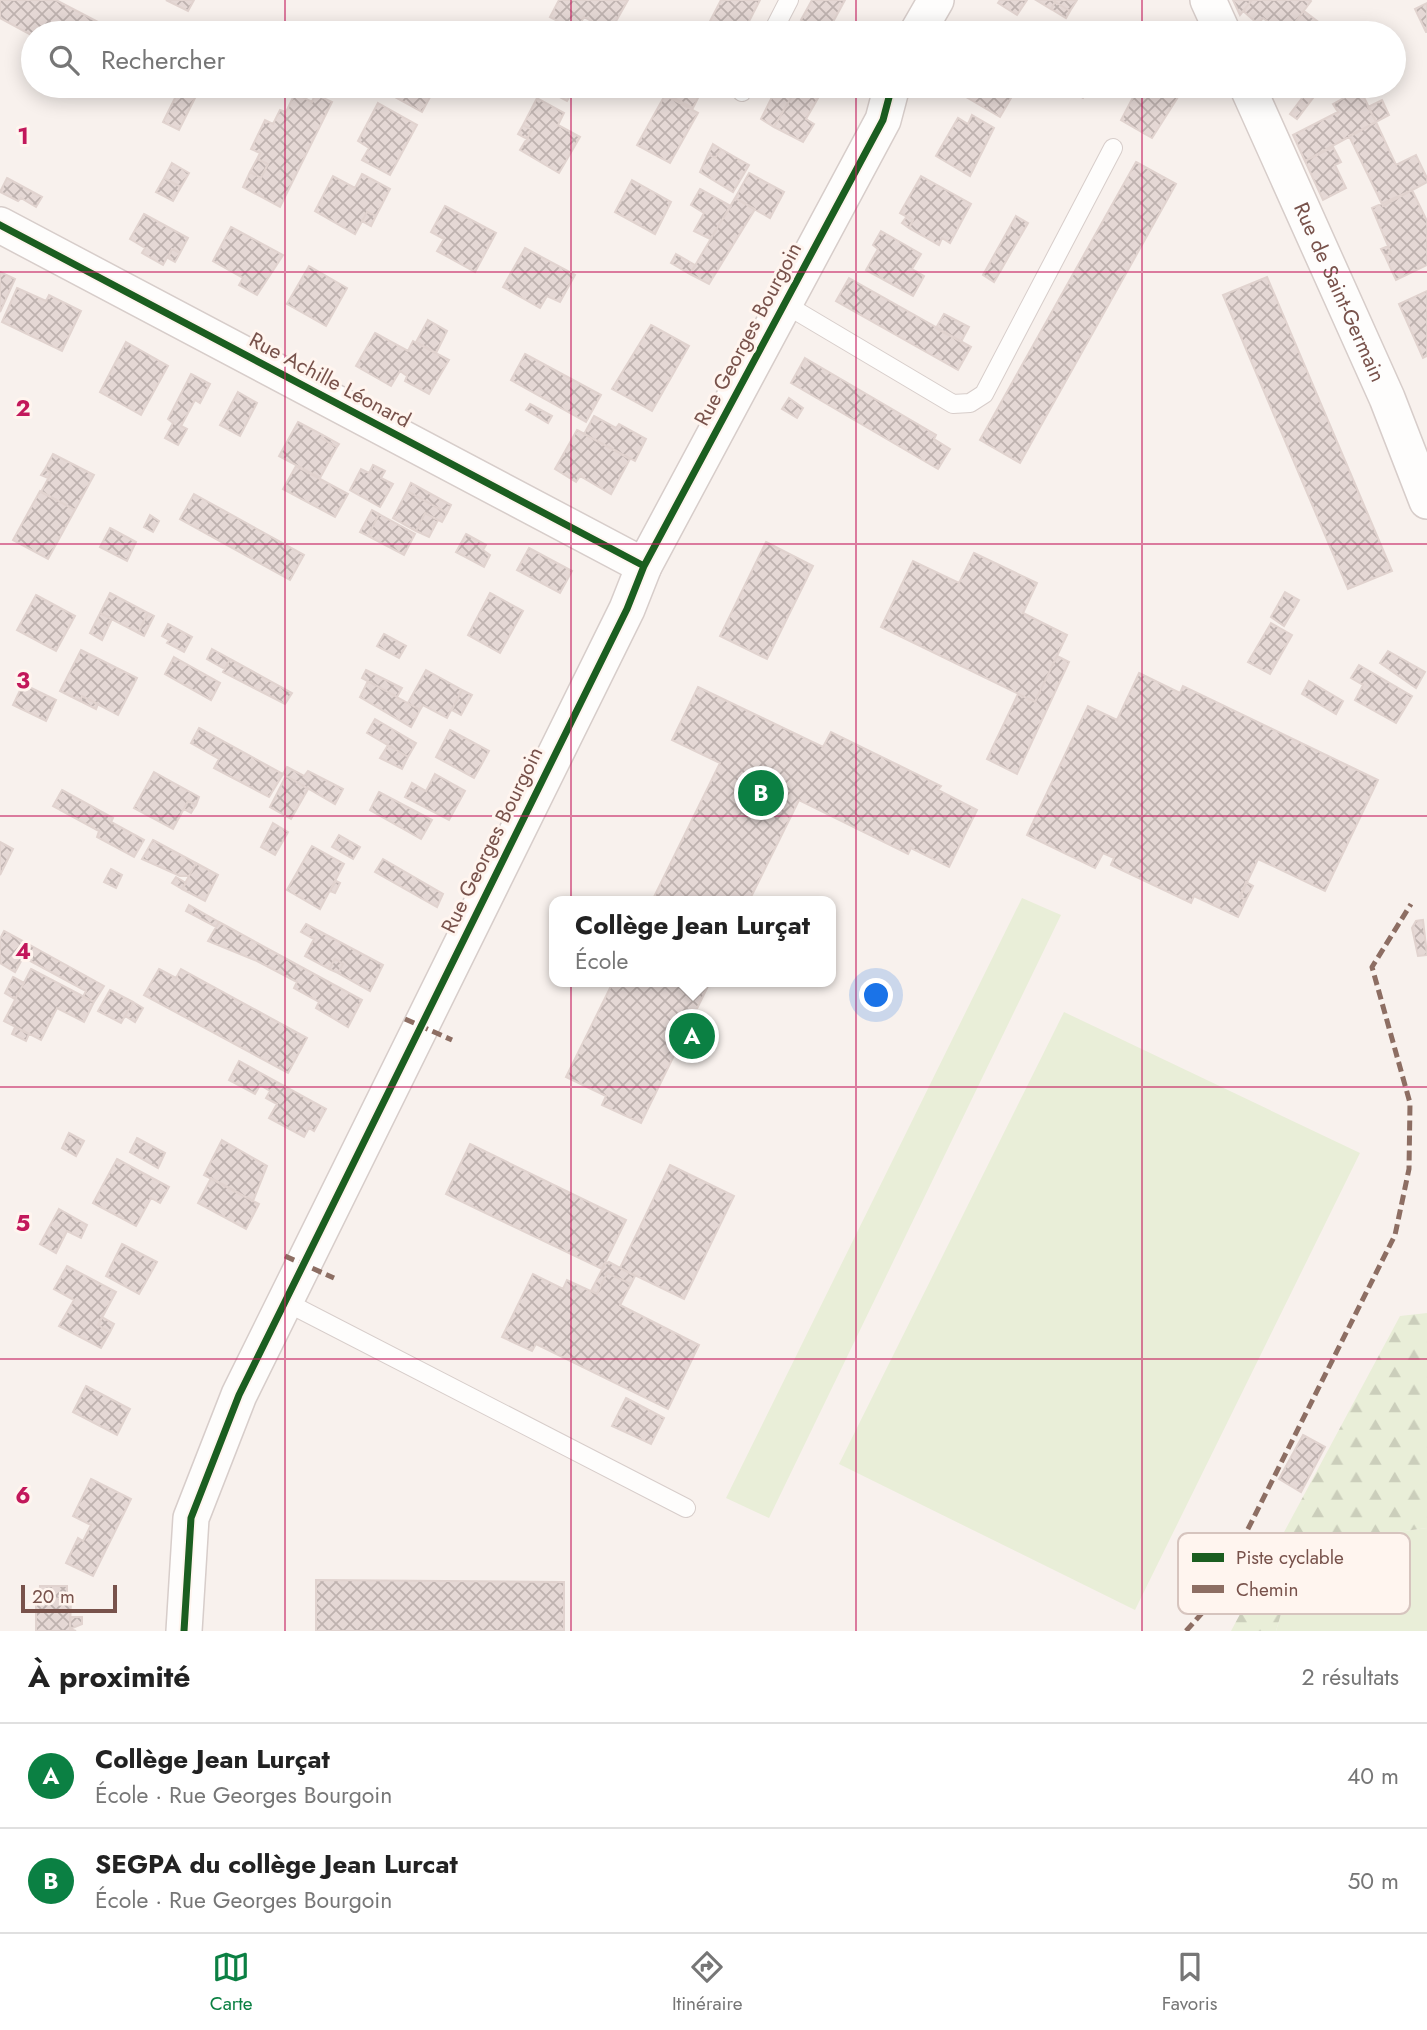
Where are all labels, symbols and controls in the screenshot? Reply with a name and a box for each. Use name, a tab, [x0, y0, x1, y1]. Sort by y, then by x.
search box	[21, 21, 1406, 98]
icon: search	[45, 41, 83, 79]
text: Rechercher	[101, 41, 225, 79]
text: 1	[17, 119, 29, 153]
street label: Rue de Saint-Germain	[1286, 198, 1393, 387]
street label: Rue Georges Bourgoin	[687, 237, 809, 431]
street label: Rue Achille Léonard	[244, 325, 416, 435]
text: 2	[15, 391, 31, 425]
text: 3	[16, 663, 30, 697]
street label: Rue Georges Bourgoin	[434, 742, 550, 938]
pin: B	[738, 767, 784, 819]
popup	[549, 896, 836, 987]
text: Collège Jean Lurçat	[575, 906, 810, 944]
text: 4	[15, 934, 31, 968]
text: École	[575, 944, 628, 978]
your location	[859, 978, 893, 1012]
pin: A	[669, 1010, 715, 1062]
text: 5	[16, 1206, 30, 1240]
text: 6	[15, 1478, 31, 1512]
legend	[1178, 1533, 1410, 1614]
text: Piste cyclable	[1236, 1544, 1344, 1571]
text: Chemin	[1236, 1576, 1299, 1603]
scale bar	[21, 1582, 117, 1614]
text: 20 m	[32, 1583, 75, 1610]
text: À proximité	[28, 1655, 191, 1698]
text: 2 résultats	[1302, 1660, 1399, 1694]
text: Collège Jean Lurçat	[95, 1740, 330, 1778]
text: A	[43, 1759, 59, 1793]
text: 40 m	[1347, 1759, 1399, 1793]
text: École · Rue Georges Bourgoin	[95, 1778, 392, 1812]
text: SEGPA du collège Jean Lurcat	[95, 1845, 458, 1883]
text: B	[43, 1864, 59, 1898]
text: 50 m	[1347, 1864, 1399, 1898]
text: École · Rue Georges Bourgoin	[95, 1883, 392, 1917]
tab: Carte	[210, 1948, 253, 2017]
tab: Itinéraire	[672, 1948, 743, 2017]
tab: Favoris	[1162, 1948, 1217, 2017]

